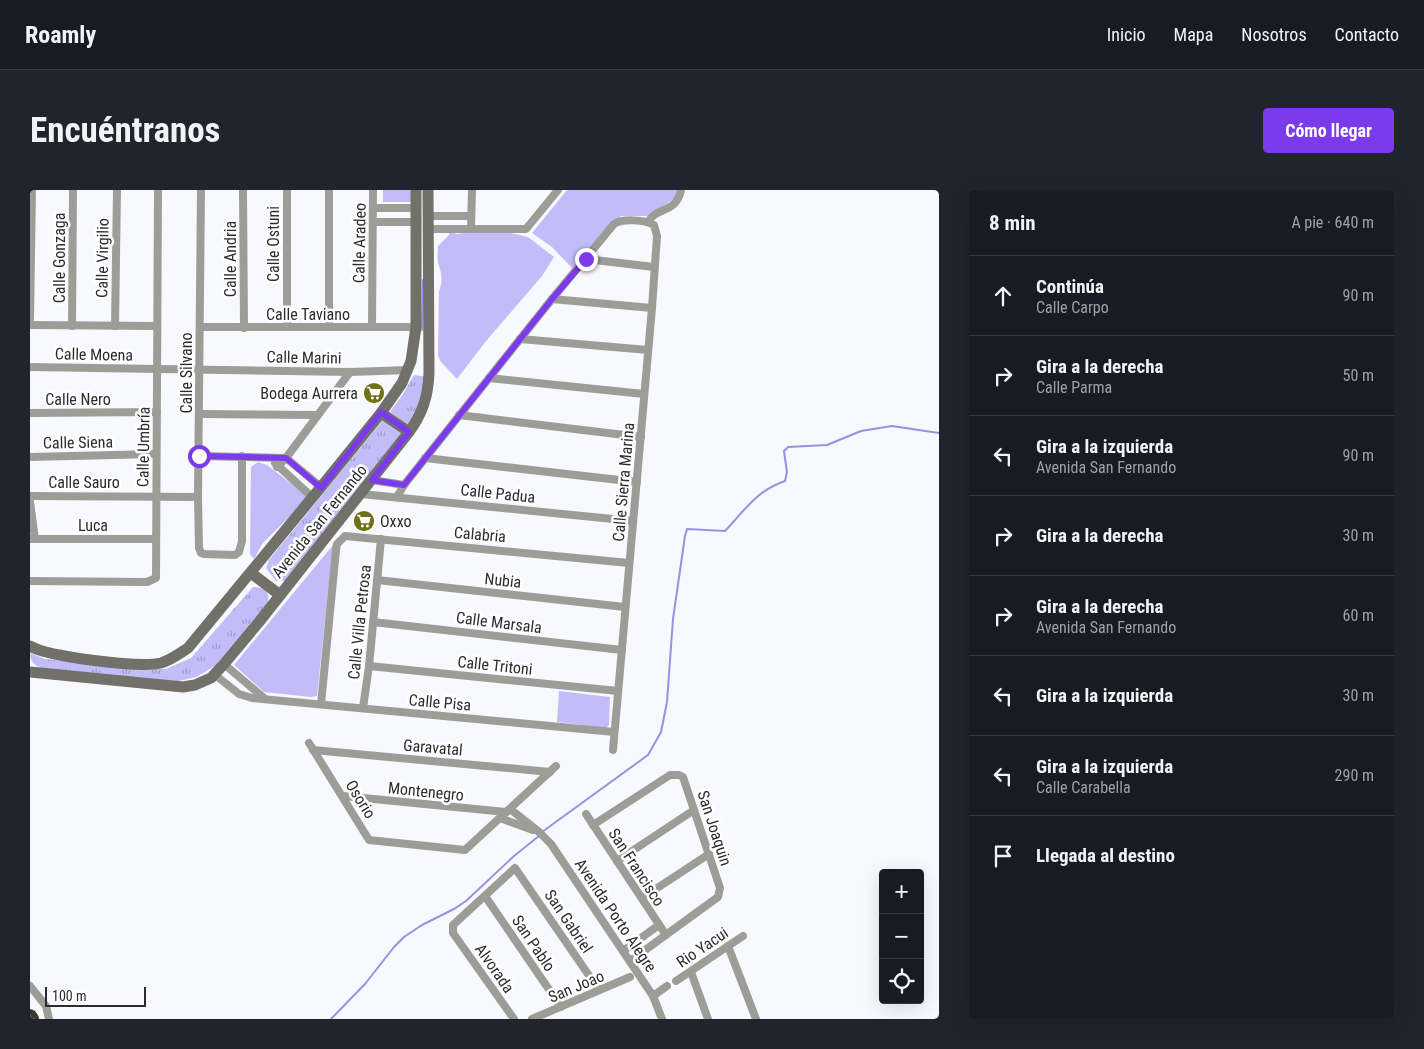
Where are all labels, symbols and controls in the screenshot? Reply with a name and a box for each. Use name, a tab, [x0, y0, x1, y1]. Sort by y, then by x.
text: Roamly	[25, 21, 96, 49]
text: Inicio	[1107, 24, 1146, 45]
text: Mapa	[1174, 24, 1213, 45]
text: Nosotros	[1241, 24, 1307, 45]
text: Contacto	[1335, 24, 1399, 45]
button: Cómo llegar	[1263, 108, 1394, 153]
text: Encuéntranos	[30, 110, 221, 151]
street label: Calle Aradeo	[349, 203, 370, 283]
street label: Calle Ostuni	[264, 206, 283, 282]
text: 8 min	[989, 211, 1036, 235]
street label: Calle Gonzaga	[50, 213, 69, 303]
text: A pie · 640 m	[1291, 213, 1374, 232]
street label: Calle Virgilio	[92, 218, 113, 298]
street label: Calle Andria	[221, 221, 240, 297]
route end	[575, 248, 598, 271]
text: Continúa	[1036, 275, 1104, 298]
icon: ahead	[989, 282, 1017, 310]
text: 90 m	[1342, 286, 1374, 305]
text: Calle Carpo	[1036, 298, 1109, 317]
street label: Calle Taviano	[266, 305, 350, 324]
street label: Calle Silvano	[177, 332, 196, 414]
street label: Calle Moena	[55, 344, 133, 365]
street label: Calle Marini	[266, 347, 342, 368]
text: Gira a la derecha	[1036, 355, 1163, 378]
icon: right	[989, 362, 1017, 390]
text: 50 m	[1342, 366, 1374, 385]
text: Calle Parma	[1036, 378, 1112, 397]
supermarket icon: Bodega Aurrera	[362, 381, 386, 405]
place label: Bodega Aurrera	[260, 384, 358, 403]
street label: Calle Nero	[45, 390, 111, 409]
street label: Calle Umbría	[133, 407, 154, 487]
street label: Calle Sierra Marina	[609, 422, 638, 542]
street label: Calle Siena	[43, 432, 113, 453]
text: Gira a la izquierda	[1036, 435, 1173, 458]
icon: left	[989, 442, 1017, 470]
route start	[188, 445, 211, 468]
text: 90 m	[1342, 446, 1374, 465]
text: Avenida San Fernando	[1036, 458, 1176, 477]
street label: Avenida San Fernando	[268, 461, 371, 582]
street label: Calle Sauro	[48, 473, 120, 492]
street label: Calle Padua	[460, 480, 536, 507]
supermarket icon: Oxxo	[352, 509, 376, 533]
place label: Oxxo	[380, 512, 412, 531]
street label: Luca	[78, 516, 108, 535]
icon: right	[989, 522, 1017, 550]
street label: Calabria	[453, 523, 507, 546]
text: Gira a la derecha	[1036, 524, 1163, 547]
text: 30 m	[1342, 526, 1374, 545]
street label: Calle Villa Petrosa	[344, 564, 375, 680]
street label: Nubia	[484, 569, 522, 592]
text: Gira a la derecha	[1036, 595, 1163, 618]
icon: right	[989, 602, 1017, 630]
text: 60 m	[1342, 606, 1374, 625]
street label: Calle Marsala	[455, 608, 543, 637]
text: Avenida San Fernando	[1036, 618, 1176, 637]
street label: Calle Tritoni	[457, 652, 533, 679]
icon: left	[989, 682, 1017, 710]
text: Gira a la izquierda	[1036, 684, 1173, 707]
text: 30 m	[1342, 686, 1374, 705]
street label: Calle Pisa	[408, 690, 472, 715]
street label: Garavatal	[402, 735, 464, 760]
text: Gira a la izquierda	[1036, 755, 1173, 778]
icon: left	[989, 762, 1017, 790]
text: 290 m	[1335, 766, 1374, 785]
street label: Osorio	[342, 777, 380, 822]
street label: Montenegro	[387, 778, 465, 805]
text: Calle Carabella	[1036, 778, 1131, 797]
street label: San Joaquin	[693, 788, 736, 868]
street label: San Francisco	[604, 825, 669, 910]
icon: arrive	[989, 842, 1017, 870]
text: Llegada al destino	[1036, 844, 1175, 867]
street label: Avenida Porto Alegre	[571, 855, 661, 976]
map controls	[879, 869, 924, 1004]
button: +	[879, 869, 924, 914]
street label: San Gabriel	[541, 886, 597, 956]
street label: San Pablo	[508, 912, 559, 975]
button: −	[879, 914, 924, 959]
street label: Rio Yacui	[673, 923, 732, 972]
street label: Alvorada	[471, 940, 518, 996]
button: locate	[879, 959, 924, 1004]
street label: San Joao	[545, 966, 607, 1007]
scale bar	[45, 984, 146, 1007]
text: 100 m	[52, 988, 87, 1004]

